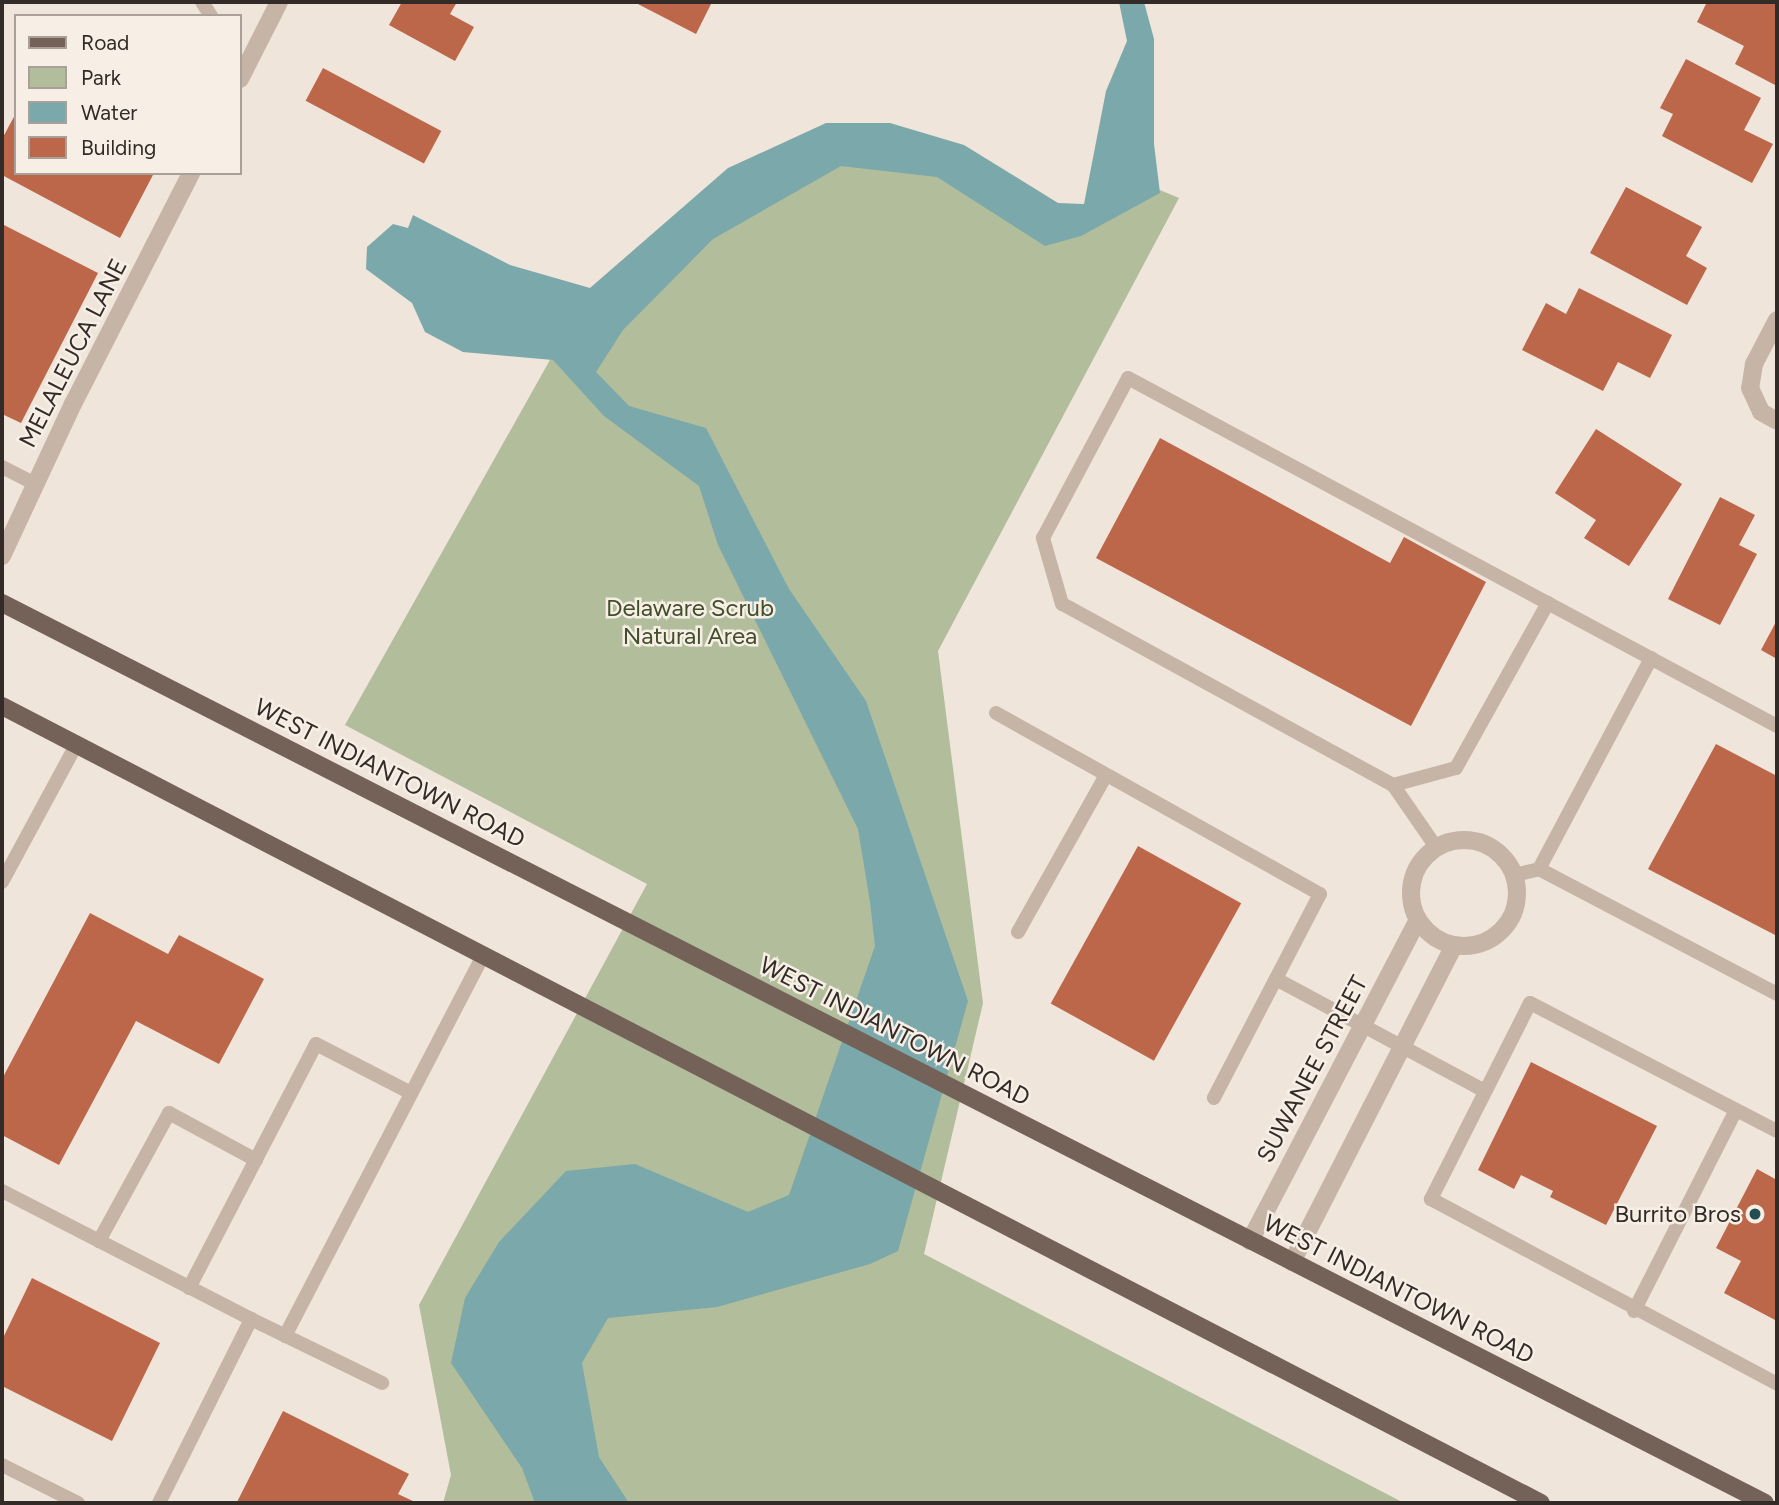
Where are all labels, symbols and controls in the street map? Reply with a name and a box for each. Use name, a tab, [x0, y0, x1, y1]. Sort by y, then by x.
legend	[14, 14, 242, 175]
text: Road	[81, 30, 129, 55]
text: Park	[81, 65, 121, 90]
text: Water	[81, 100, 137, 125]
text: Building	[81, 135, 156, 160]
street label: MELALEUCA LANE	[13, 254, 133, 452]
park label: Delaware Scrub Natural Area	[606, 594, 774, 650]
street label: WEST INDIANTOWN ROAD	[250, 692, 530, 854]
street label: WEST INDIANTOWN ROAD	[755, 950, 1035, 1112]
street label: SUWANEE STREET	[1251, 971, 1373, 1167]
place label: Burrito Bros	[1614, 1200, 1741, 1228]
marker: Burrito Bros	[1747, 1206, 1763, 1222]
street label: WEST INDIANTOWN ROAD	[1259, 1208, 1539, 1370]

